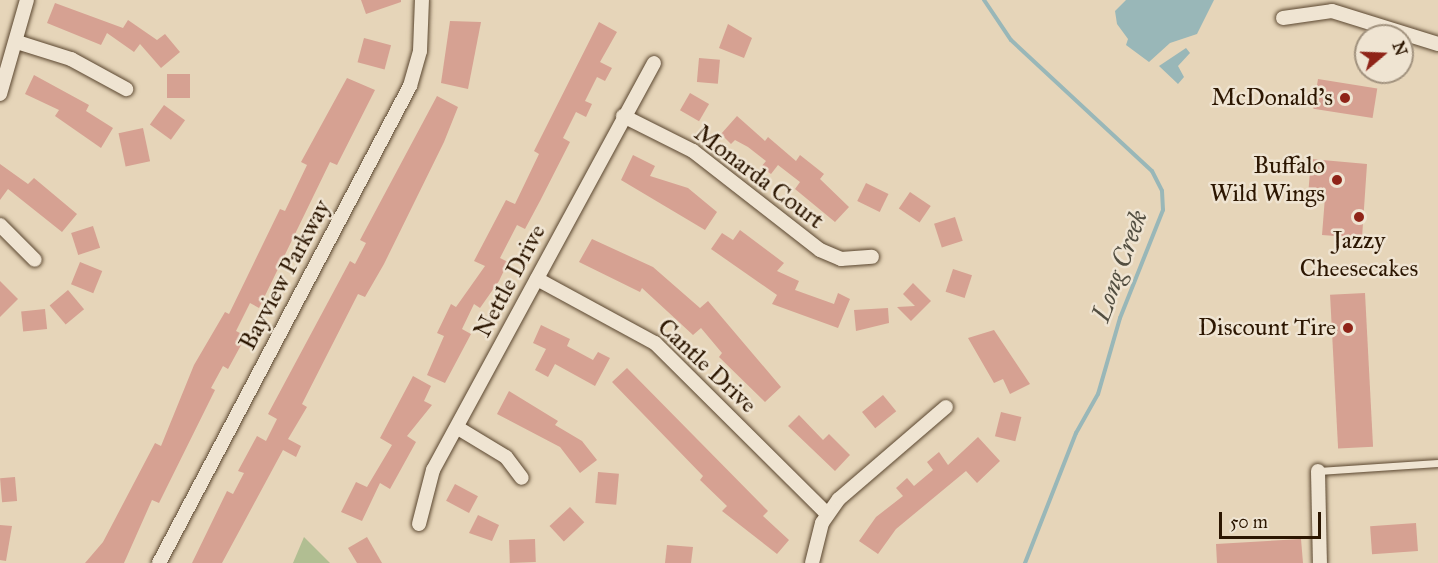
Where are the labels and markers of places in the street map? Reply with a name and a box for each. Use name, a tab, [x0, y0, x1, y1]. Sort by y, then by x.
place label: McDonald's	[1211, 84, 1333, 112]
marker: McDonald's	[1338, 91, 1352, 105]
place label: Buffalo Wild Wings	[1210, 152, 1325, 208]
marker: Buffalo Wild Wings	[1330, 173, 1344, 187]
marker: Jazzy Cheesecakes	[1352, 210, 1366, 224]
place label: Jazzy Cheesecakes	[1300, 227, 1418, 283]
place label: Discount Tire	[1198, 314, 1336, 342]
marker: Discount Tire	[1341, 321, 1355, 335]

